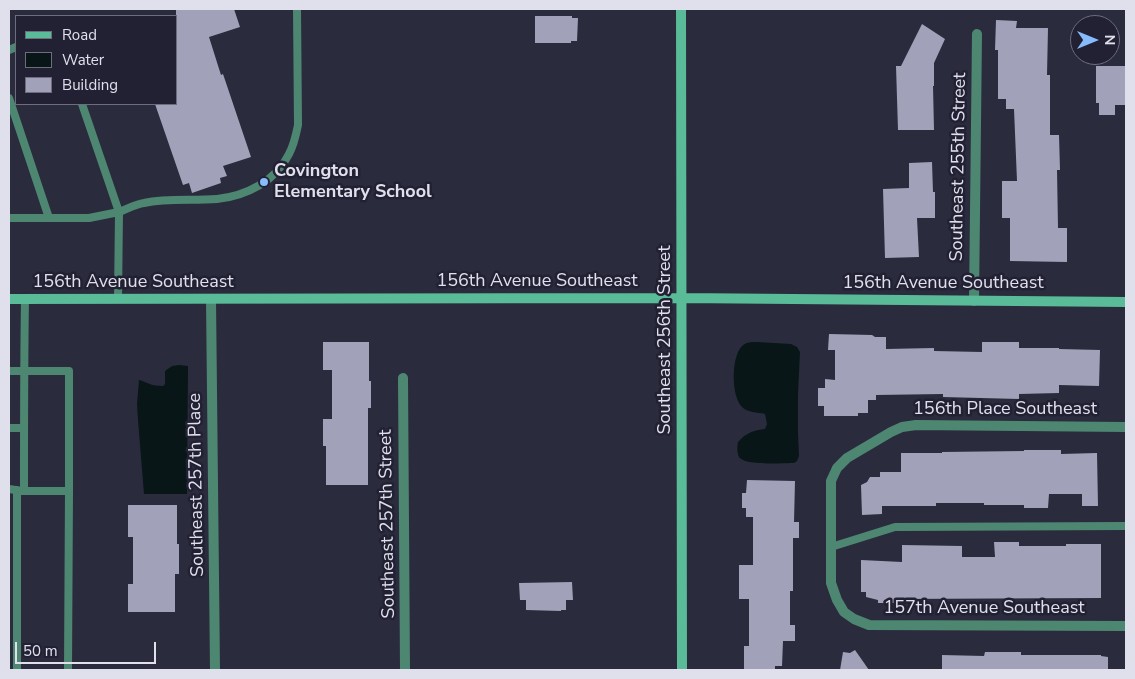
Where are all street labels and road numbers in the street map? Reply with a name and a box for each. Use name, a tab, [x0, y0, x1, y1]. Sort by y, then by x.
street label: Southeast 255th Street	[947, 72, 971, 262]
street label: Southeast 256th Street	[655, 246, 677, 434]
street label: 156th Avenue Southeast	[436, 271, 638, 293]
street label: 156th Avenue Southeast	[32, 272, 234, 294]
street label: 156th Avenue Southeast	[842, 273, 1044, 295]
street label: Southeast 257th Place	[185, 393, 209, 577]
street label: 156th Place Southeast	[913, 399, 1097, 421]
street label: Southeast 257th Street	[376, 429, 400, 619]
street label: 157th Avenue Southeast	[883, 598, 1085, 620]

